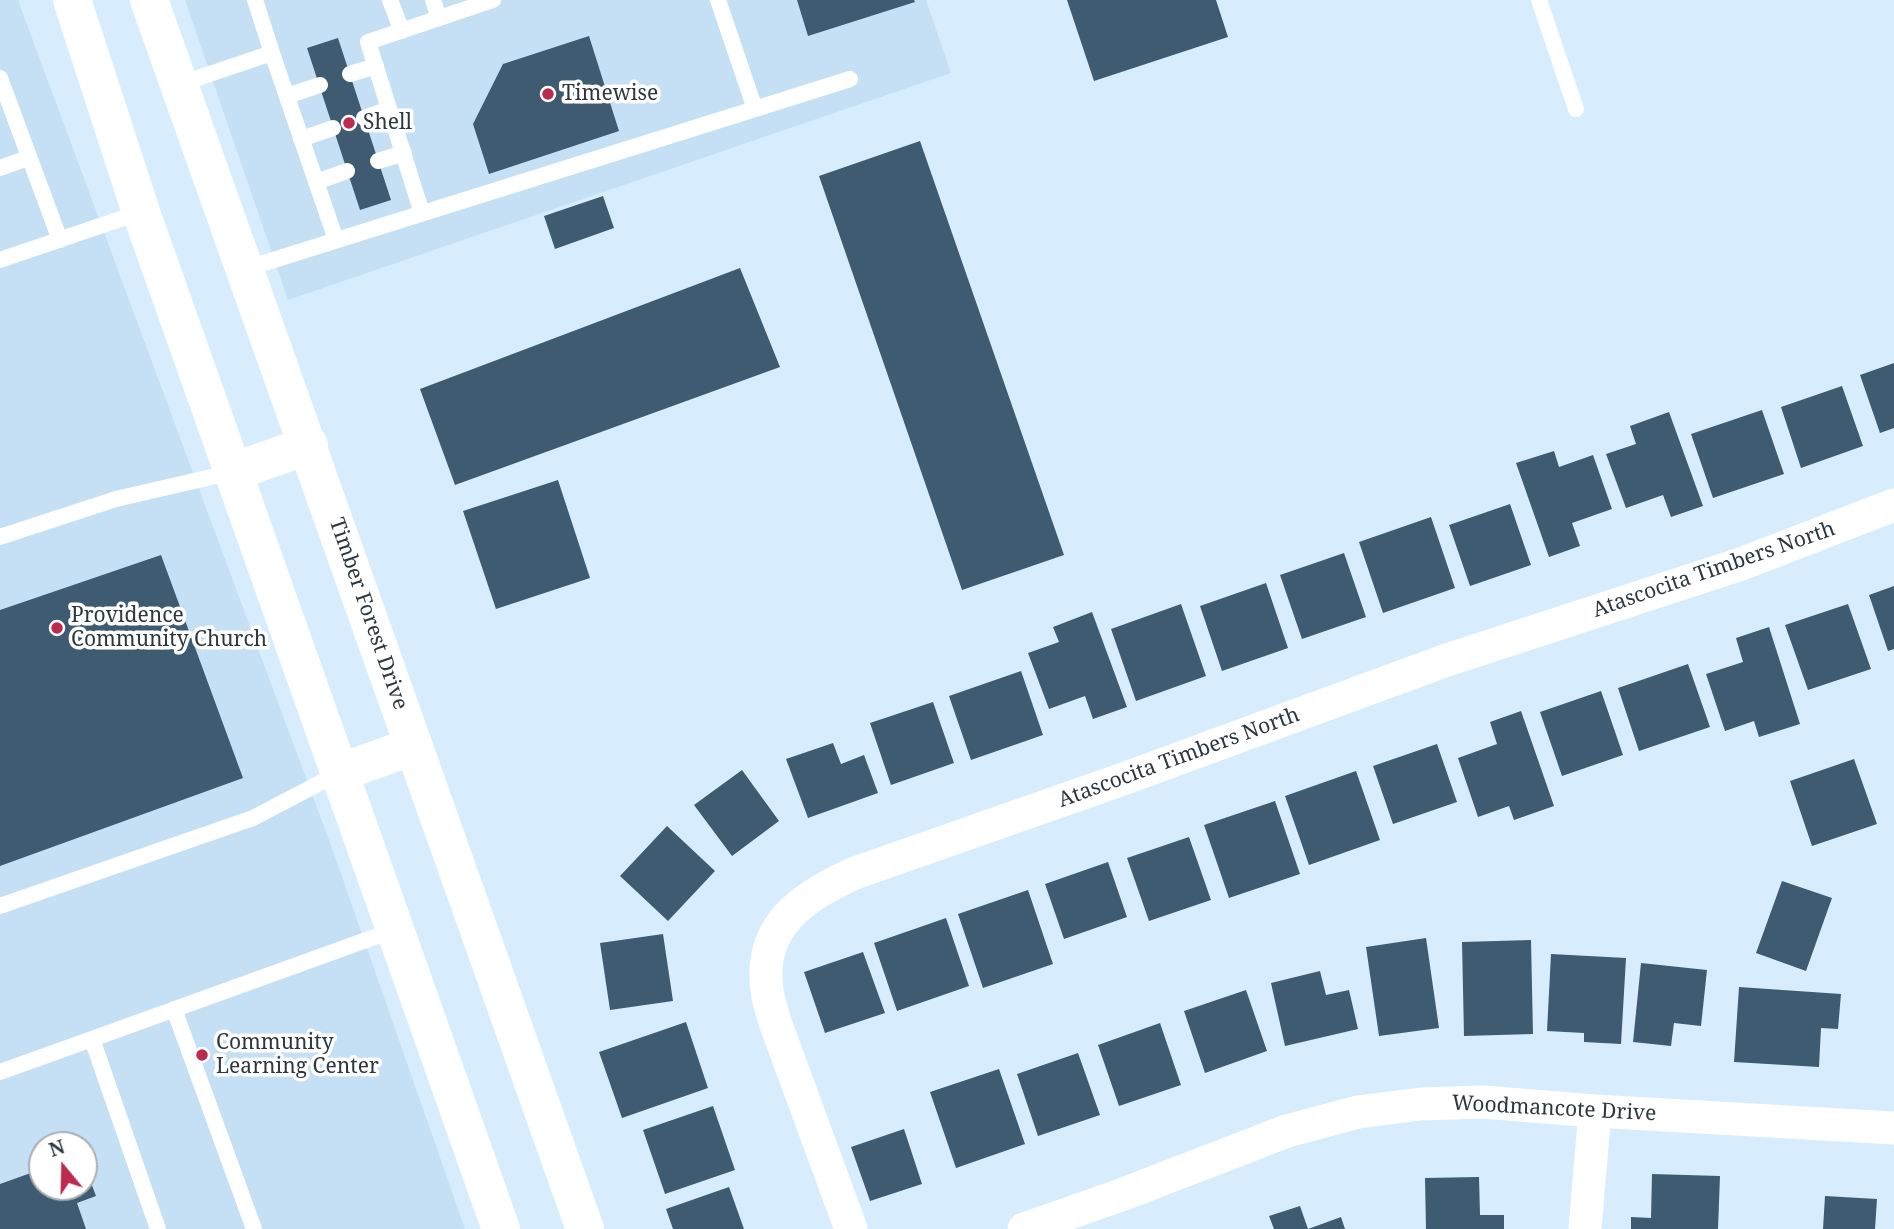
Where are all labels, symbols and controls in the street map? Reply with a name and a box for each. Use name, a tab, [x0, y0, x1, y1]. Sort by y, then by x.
place label: Timewise	[562, 81, 658, 107]
marker: Timewise	[540, 86, 556, 102]
place label: Shell	[363, 110, 412, 136]
marker: Shell	[341, 115, 357, 131]
street label: Timber Forest Drive	[323, 515, 413, 713]
street label: Atascocita Timbers North	[1589, 517, 1839, 623]
place label: Providence Community Church	[71, 603, 267, 653]
marker: Providence Community Church	[49, 620, 65, 636]
street label: Atascocita Timbers North	[1055, 703, 1303, 813]
place label: Community Learning Center	[216, 1030, 379, 1080]
marker: Community Learning Center	[194, 1047, 210, 1063]
street label: Woodmancote Drive	[1451, 1091, 1657, 1127]
north arrow	[28, 1131, 98, 1201]
text: N	[45, 1133, 68, 1163]

